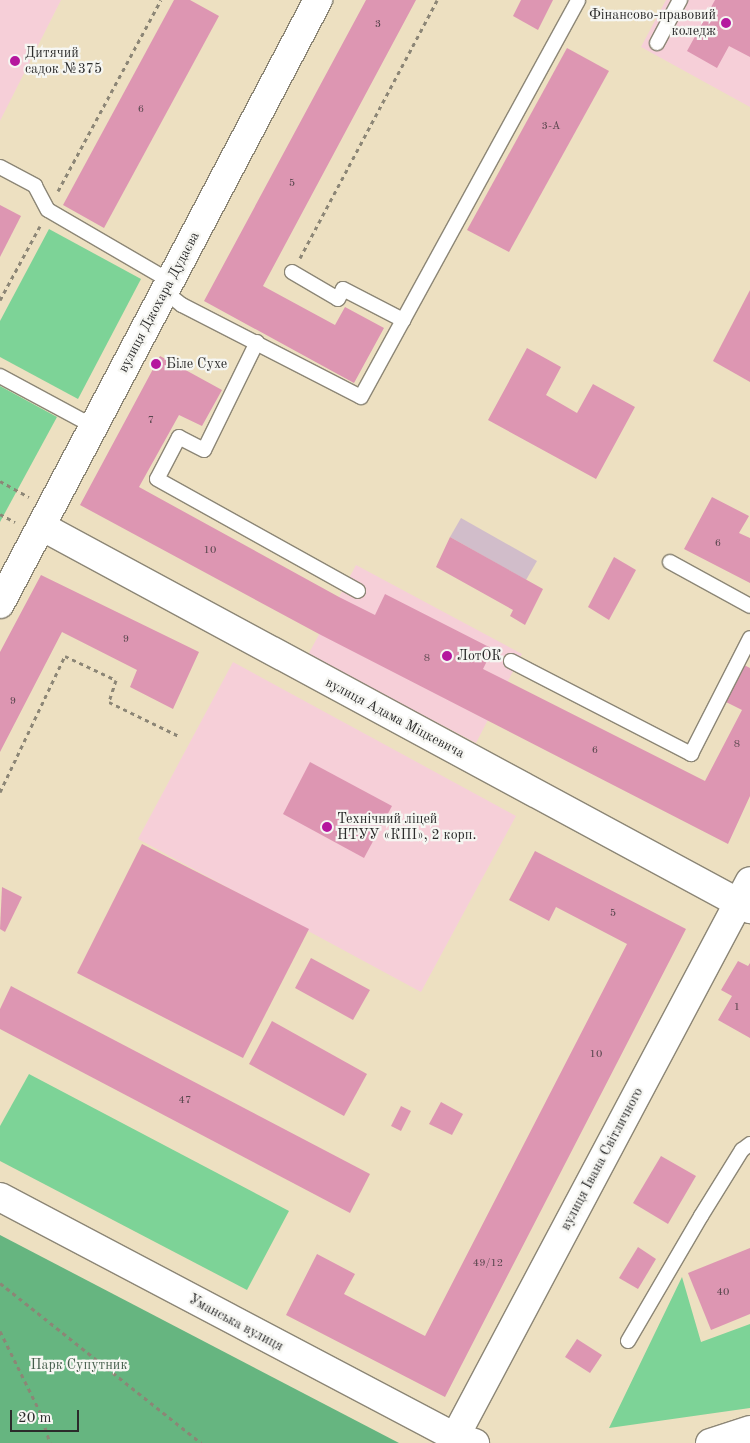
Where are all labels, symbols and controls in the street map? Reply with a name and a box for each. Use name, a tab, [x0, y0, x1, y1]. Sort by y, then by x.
place label: Фінансово-правовий коледж	[589, 7, 716, 40]
marker: Фінансово-правовий коледж	[720, 17, 732, 29]
house number: 3	[375, 18, 381, 32]
place label: Дитячий садок №375	[25, 45, 102, 78]
marker: Дитячий садок №375	[9, 55, 21, 67]
house number: 6	[138, 103, 144, 117]
house number: 3-А	[542, 120, 560, 134]
house number: 5	[289, 177, 295, 191]
street label: вулиця Джохара Дудаєва	[115, 229, 203, 375]
place label: Біле Сухе	[166, 356, 227, 372]
marker: Біле Сухе	[150, 358, 162, 370]
house number: 7	[148, 414, 154, 428]
house number: 6	[715, 537, 721, 551]
house number: 10	[204, 544, 216, 558]
house number: 9	[123, 633, 129, 647]
place label: ЛотОК	[457, 648, 501, 664]
marker: ЛотОК	[441, 650, 453, 662]
house number: 8	[424, 652, 430, 666]
street label: вулиця Адама Міцкевича	[323, 674, 467, 762]
house number: 9	[10, 695, 16, 709]
house number: 8	[734, 738, 740, 752]
house number: 6	[592, 744, 598, 758]
place label: Технічний ліцей НТУУ «КПІ», 2 корп.	[337, 811, 476, 844]
marker: Технічний ліцей НТУУ «КПІ», 2 корп.	[321, 821, 333, 833]
house number: 5	[610, 907, 616, 921]
house number: 1	[734, 1001, 740, 1015]
house number: 10	[590, 1048, 602, 1062]
street label: вулиця Івана Світличного	[557, 1085, 647, 1233]
house number: 47	[179, 1094, 191, 1108]
house number: 49/12	[473, 1257, 503, 1271]
house number: 40	[717, 1286, 729, 1300]
street label: Уманська вулиця	[186, 1291, 286, 1355]
park label: Парк Супутник	[31, 1357, 127, 1373]
scale bar	[12, 1400, 81, 1432]
text: 20 m	[18, 1411, 52, 1426]

